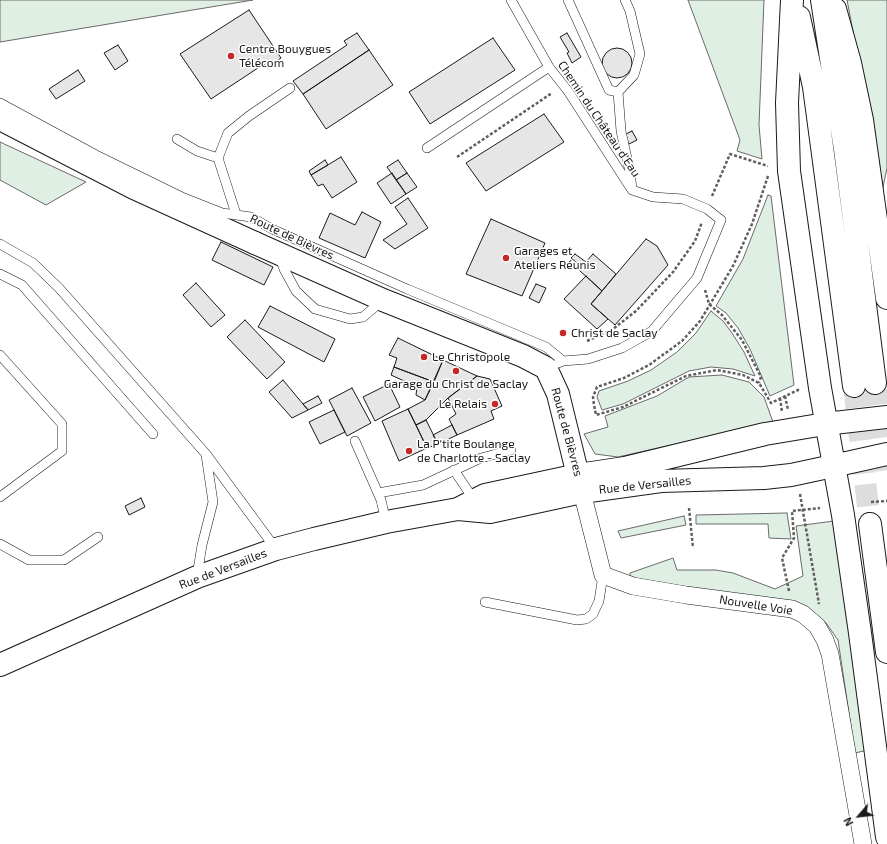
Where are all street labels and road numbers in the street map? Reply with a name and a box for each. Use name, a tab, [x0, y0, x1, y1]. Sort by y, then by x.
street label: Chemin du Château d'Eau	[555, 58, 643, 180]
street label: Route de Bièvres	[248, 211, 336, 263]
street label: Route de Bièvres	[548, 386, 586, 478]
street label: Rue de Versailles	[598, 473, 692, 497]
street label: Rue de Versailles	[177, 546, 269, 592]
street label: Nouvelle Voie	[718, 592, 794, 618]

